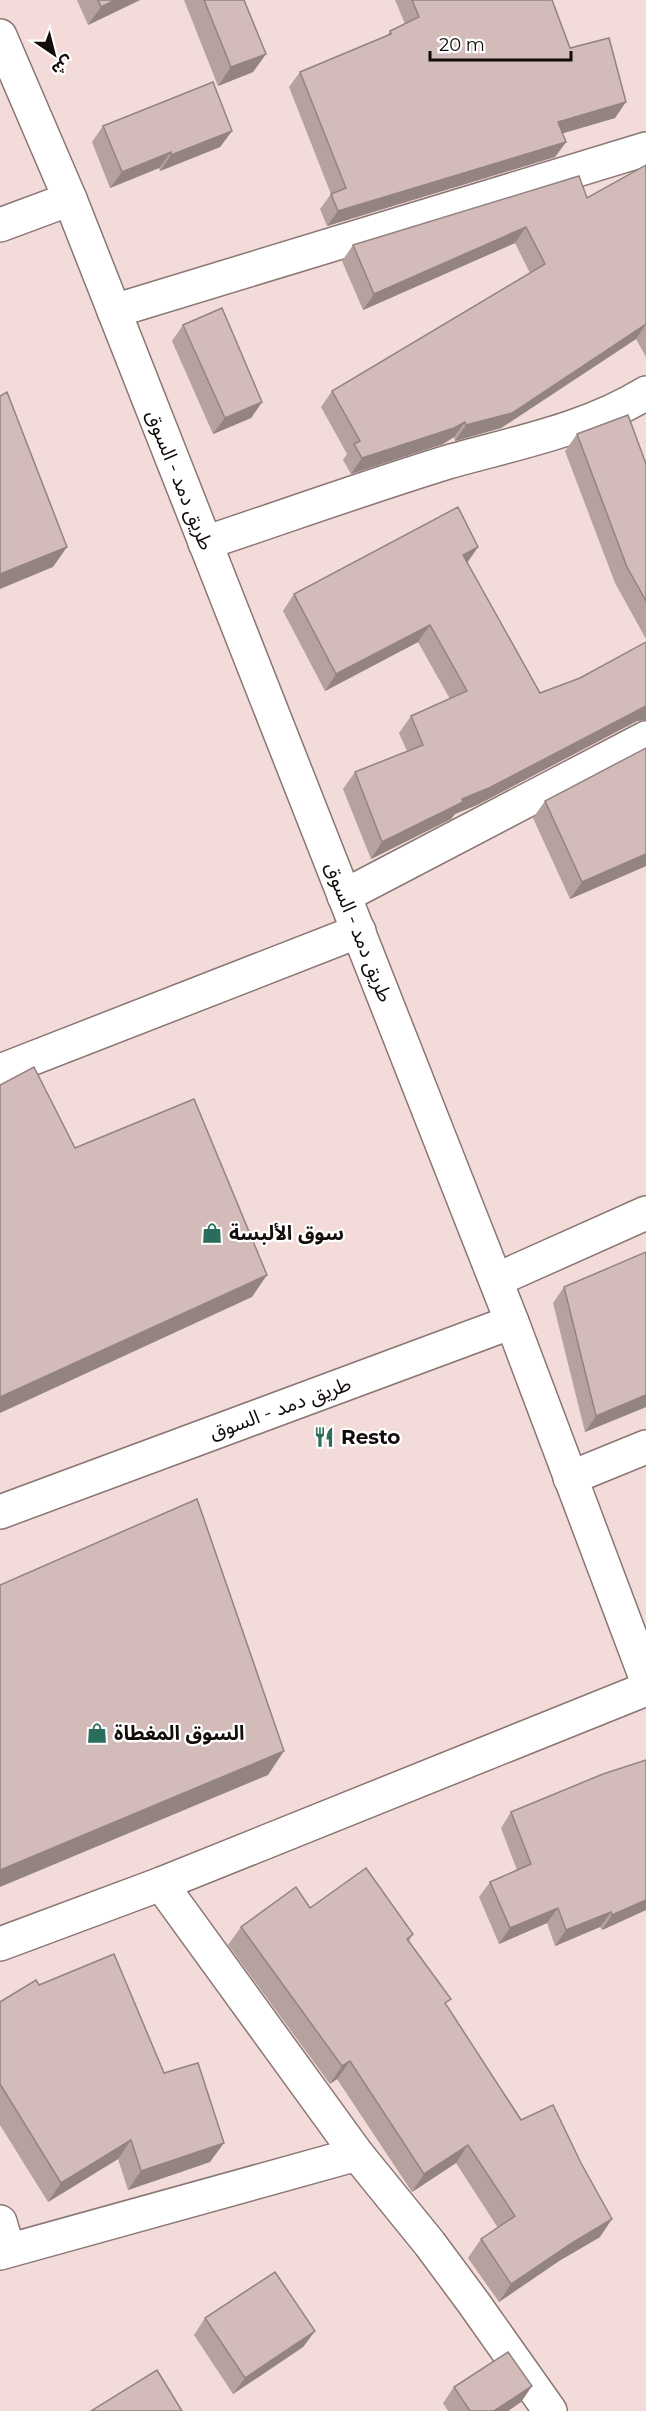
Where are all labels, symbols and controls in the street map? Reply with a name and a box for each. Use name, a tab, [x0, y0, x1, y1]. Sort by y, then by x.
north arrow	[24, 24, 84, 84]
scale bar	[430, 24, 571, 62]
text: 20 m	[439, 34, 485, 56]
text: ش	[48, 52, 77, 80]
street label: طريق دمد - السوق	[140, 406, 219, 554]
street label: طريق دمد - السوق	[319, 858, 398, 1006]
shop icon: سوق الألبسة	[200, 1221, 224, 1245]
place label: سوق الألبسة	[229, 1221, 344, 1245]
street label: طريق دمد - السوق	[206, 1371, 354, 1446]
restaurant icon: Resto	[312, 1425, 336, 1449]
place label: Resto	[341, 1425, 400, 1449]
shop icon: السوق المغطاة	[85, 1721, 109, 1745]
place label: السوق المغطاة	[114, 1721, 245, 1745]

